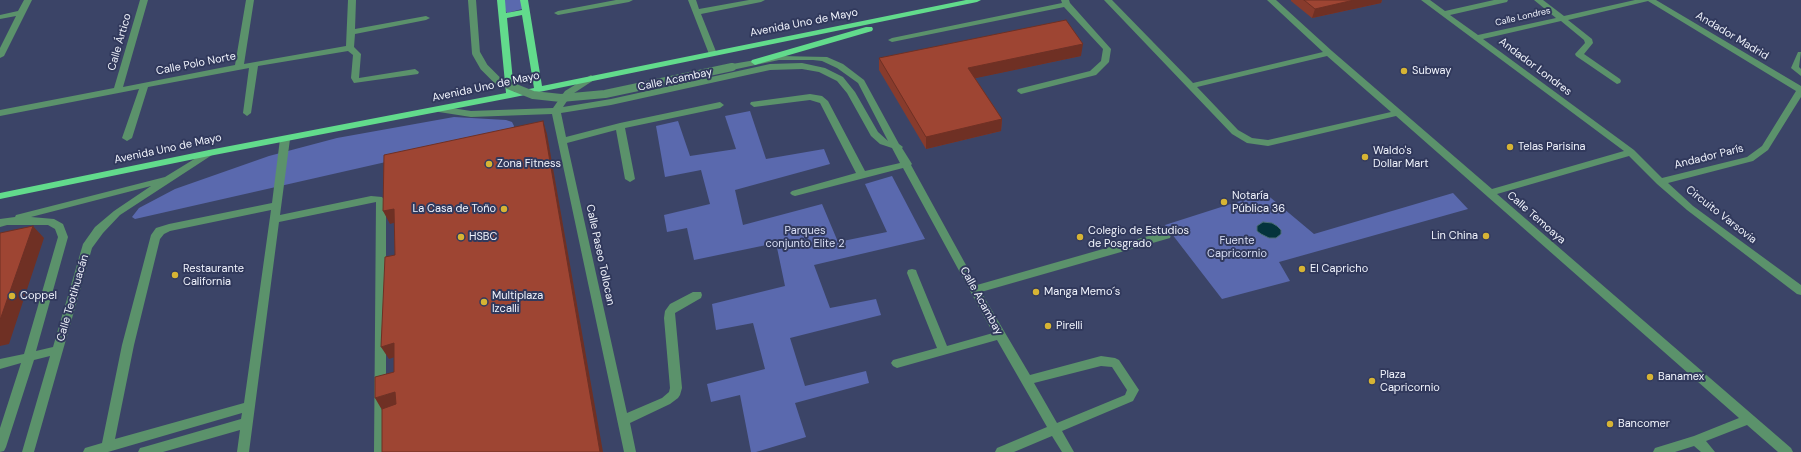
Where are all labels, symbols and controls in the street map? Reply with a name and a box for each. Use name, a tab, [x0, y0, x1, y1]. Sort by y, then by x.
street label: Calle Londres	[1494, 5, 1552, 29]
street label: Avenida Uno de Mayo	[749, 6, 859, 40]
street label: Andador Madrid	[1693, 9, 1771, 63]
street label: Calle Ártico	[106, 12, 134, 72]
street label: Andador Londres	[1496, 35, 1574, 99]
street label: Calle Polo Norte	[155, 50, 237, 78]
place label: Subway	[1412, 64, 1451, 78]
street label: Calle Acambay	[637, 66, 713, 94]
marker: Subway	[1399, 66, 1409, 76]
street label: Avenida Uno de Mayo	[431, 69, 541, 105]
street label: Avenida Uno de Mayo	[113, 131, 223, 167]
place label: Telas Parisina	[1518, 140, 1586, 154]
marker: Telas Parisina	[1505, 142, 1515, 152]
street label: Andador París	[1673, 142, 1745, 172]
place label: Waldo's Dollar Mart	[1373, 144, 1429, 170]
marker: Waldo's Dollar Mart	[1360, 152, 1370, 162]
place label: Zona Fitness	[497, 157, 561, 171]
marker: Zona Fitness	[484, 159, 494, 169]
street label: Circuito Varsovia	[1683, 183, 1759, 247]
place label: Notaría Pública 36	[1232, 189, 1285, 215]
street label: Calle Temoaya	[1504, 189, 1568, 247]
marker: Notaría Pública 36	[1219, 197, 1229, 207]
place label: La Casa de Toño	[412, 202, 496, 216]
street label: Calle Paseo Tollocan	[583, 203, 617, 307]
marker: La Casa de Toño	[499, 204, 509, 214]
park label: Parques conjunto Elite 2	[765, 224, 845, 250]
place label: Colegio de Estudios de Posgrado	[1088, 224, 1189, 250]
place label: Lin China	[1431, 229, 1478, 243]
place label: HSBC	[469, 230, 497, 244]
marker: Lin China	[1481, 231, 1491, 241]
marker: HSBC	[456, 232, 466, 242]
marker: Colegio de Estudios de Posgrado	[1075, 232, 1085, 242]
park label: Fuente Capricornio	[1207, 234, 1267, 260]
street label: Calle Teotihuacán	[54, 253, 92, 343]
place label: Restaurante California	[183, 262, 244, 288]
place label: El Capricho	[1310, 262, 1368, 276]
marker: El Capricho	[1297, 264, 1307, 274]
street label: Calle Acambay	[957, 265, 1005, 337]
marker: Restaurante California	[170, 270, 180, 280]
place label: Manga Memo´s	[1044, 285, 1120, 299]
marker: Manga Memo´s	[1031, 287, 1041, 297]
place label: Coppel	[20, 289, 57, 303]
place label: Multiplaza Izcalli	[492, 289, 543, 315]
marker: Coppel	[7, 291, 17, 301]
marker: Multiplaza Izcalli	[479, 297, 489, 307]
place label: Pirelli	[1056, 319, 1083, 333]
marker: Pirelli	[1043, 321, 1053, 331]
place label: Plaza Capricornio	[1380, 368, 1440, 394]
place label: Banamex	[1658, 370, 1704, 384]
marker: Banamex	[1645, 372, 1655, 382]
marker: Plaza Capricornio	[1367, 376, 1377, 386]
place label: Bancomer	[1618, 417, 1670, 431]
marker: Bancomer	[1605, 419, 1615, 429]

